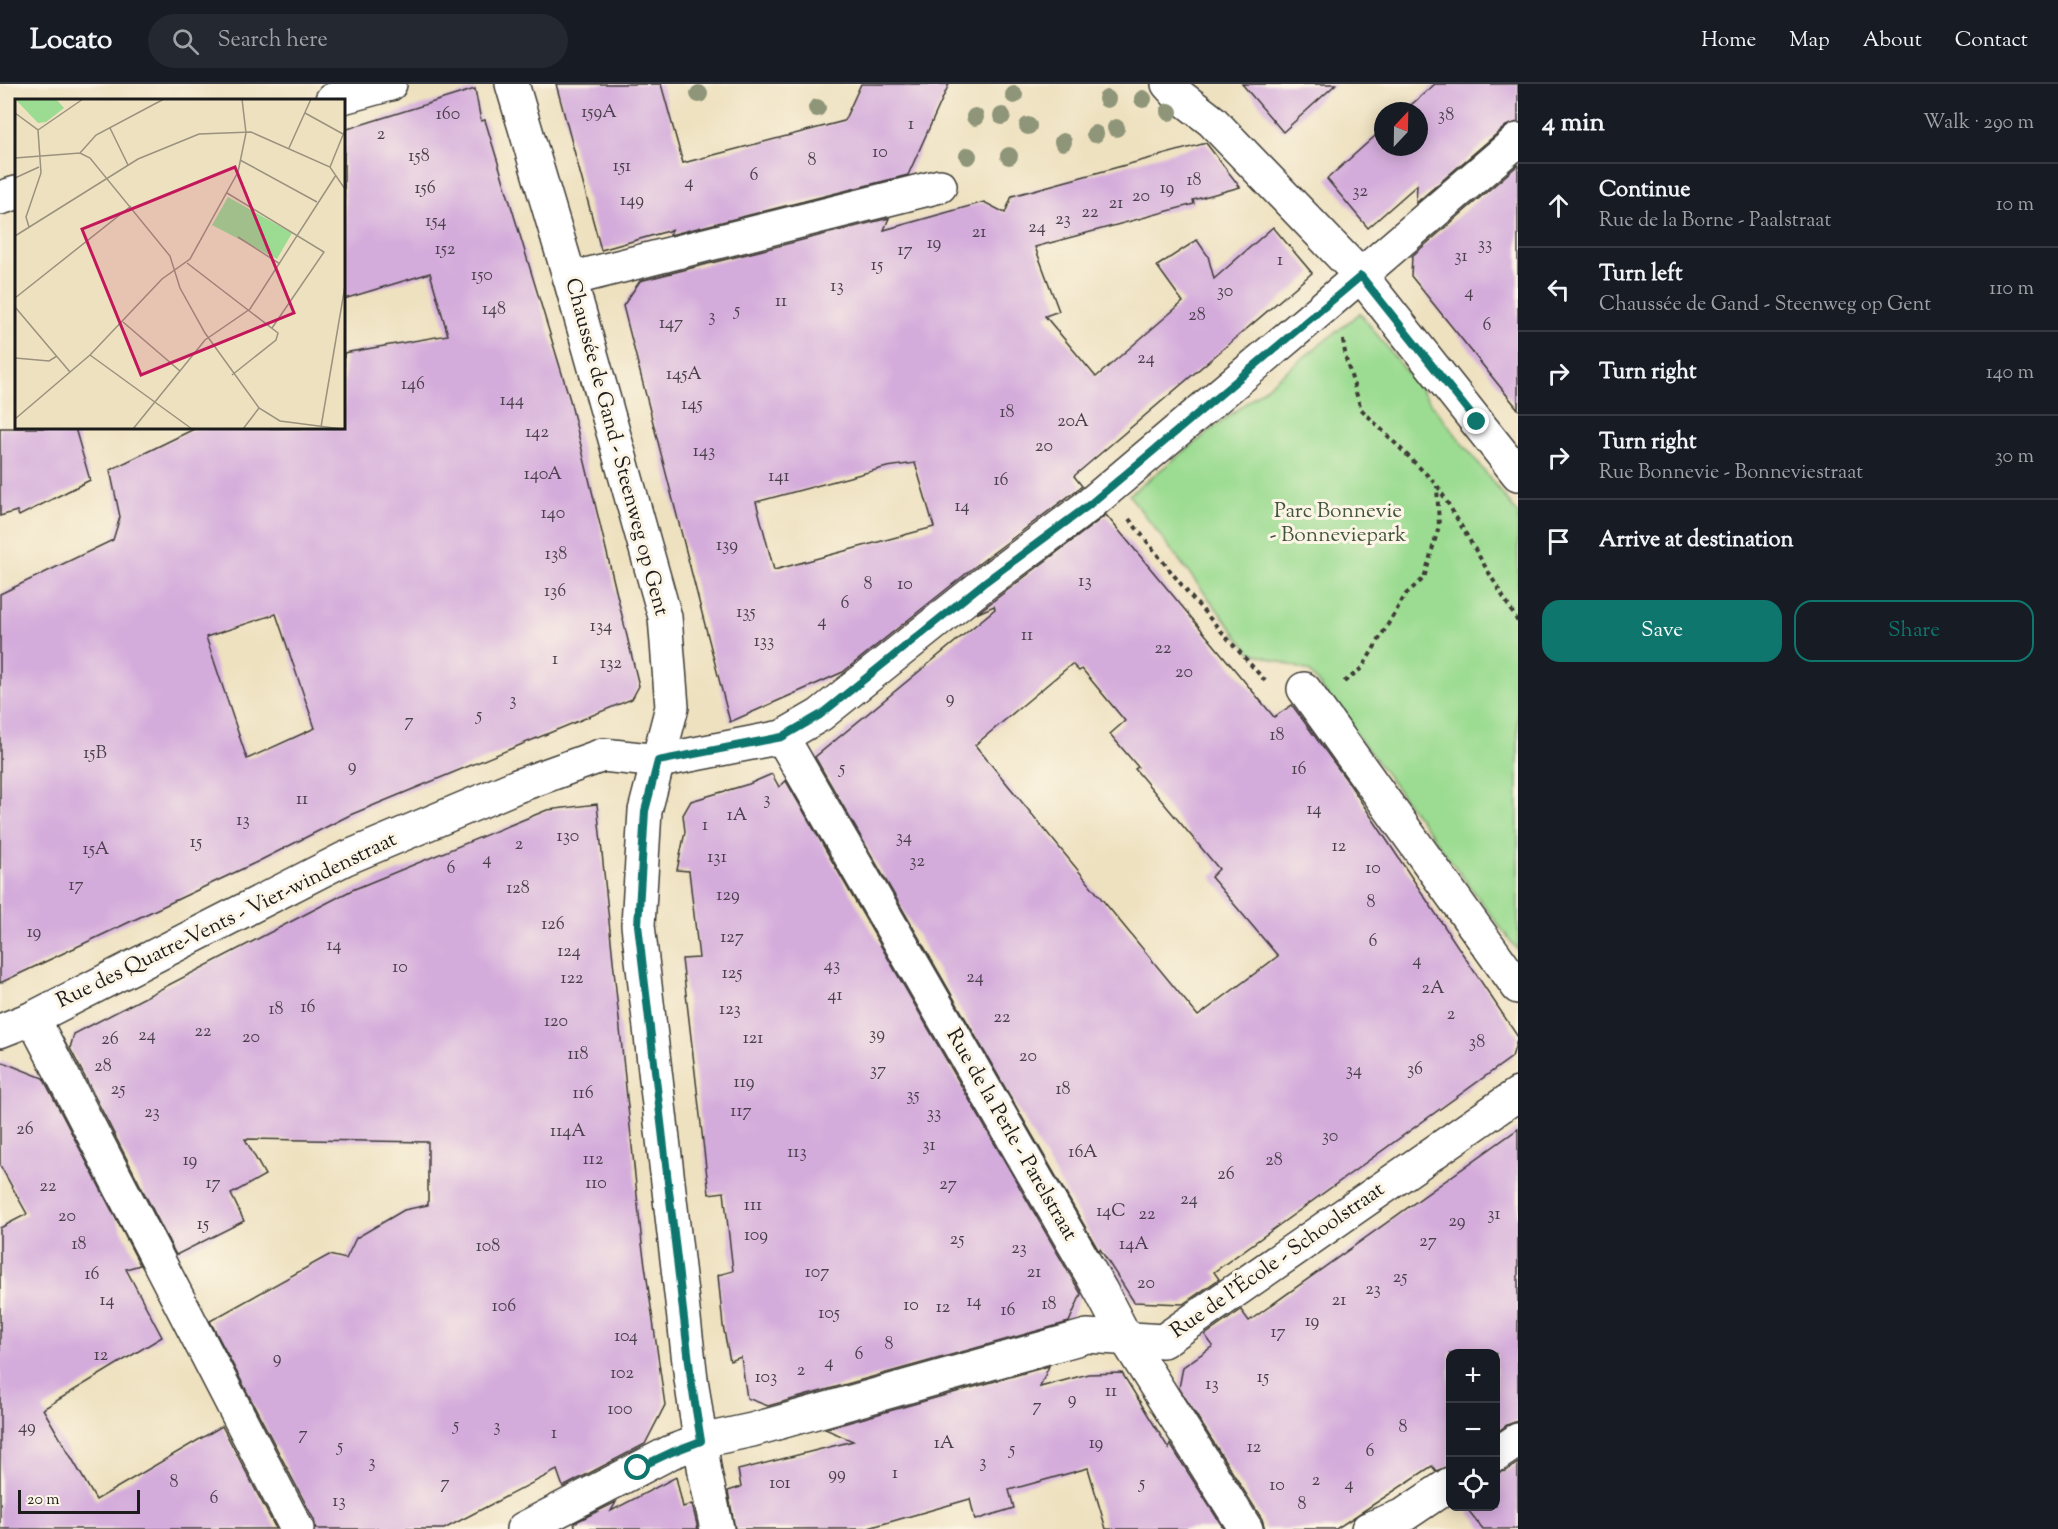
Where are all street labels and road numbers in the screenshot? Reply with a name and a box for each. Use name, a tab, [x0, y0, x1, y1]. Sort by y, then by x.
street label: Chaussée de Gand - Steenweg op Gent	[556, 275, 676, 619]
street label: Rue des Quatre-Vents - Vier-windenstraat	[52, 825, 402, 1017]
street label: Rue de la Perle - Parelstraat	[938, 1023, 1084, 1247]
street label: Rue de l'École - Schoolstraat	[1165, 1175, 1391, 1347]

